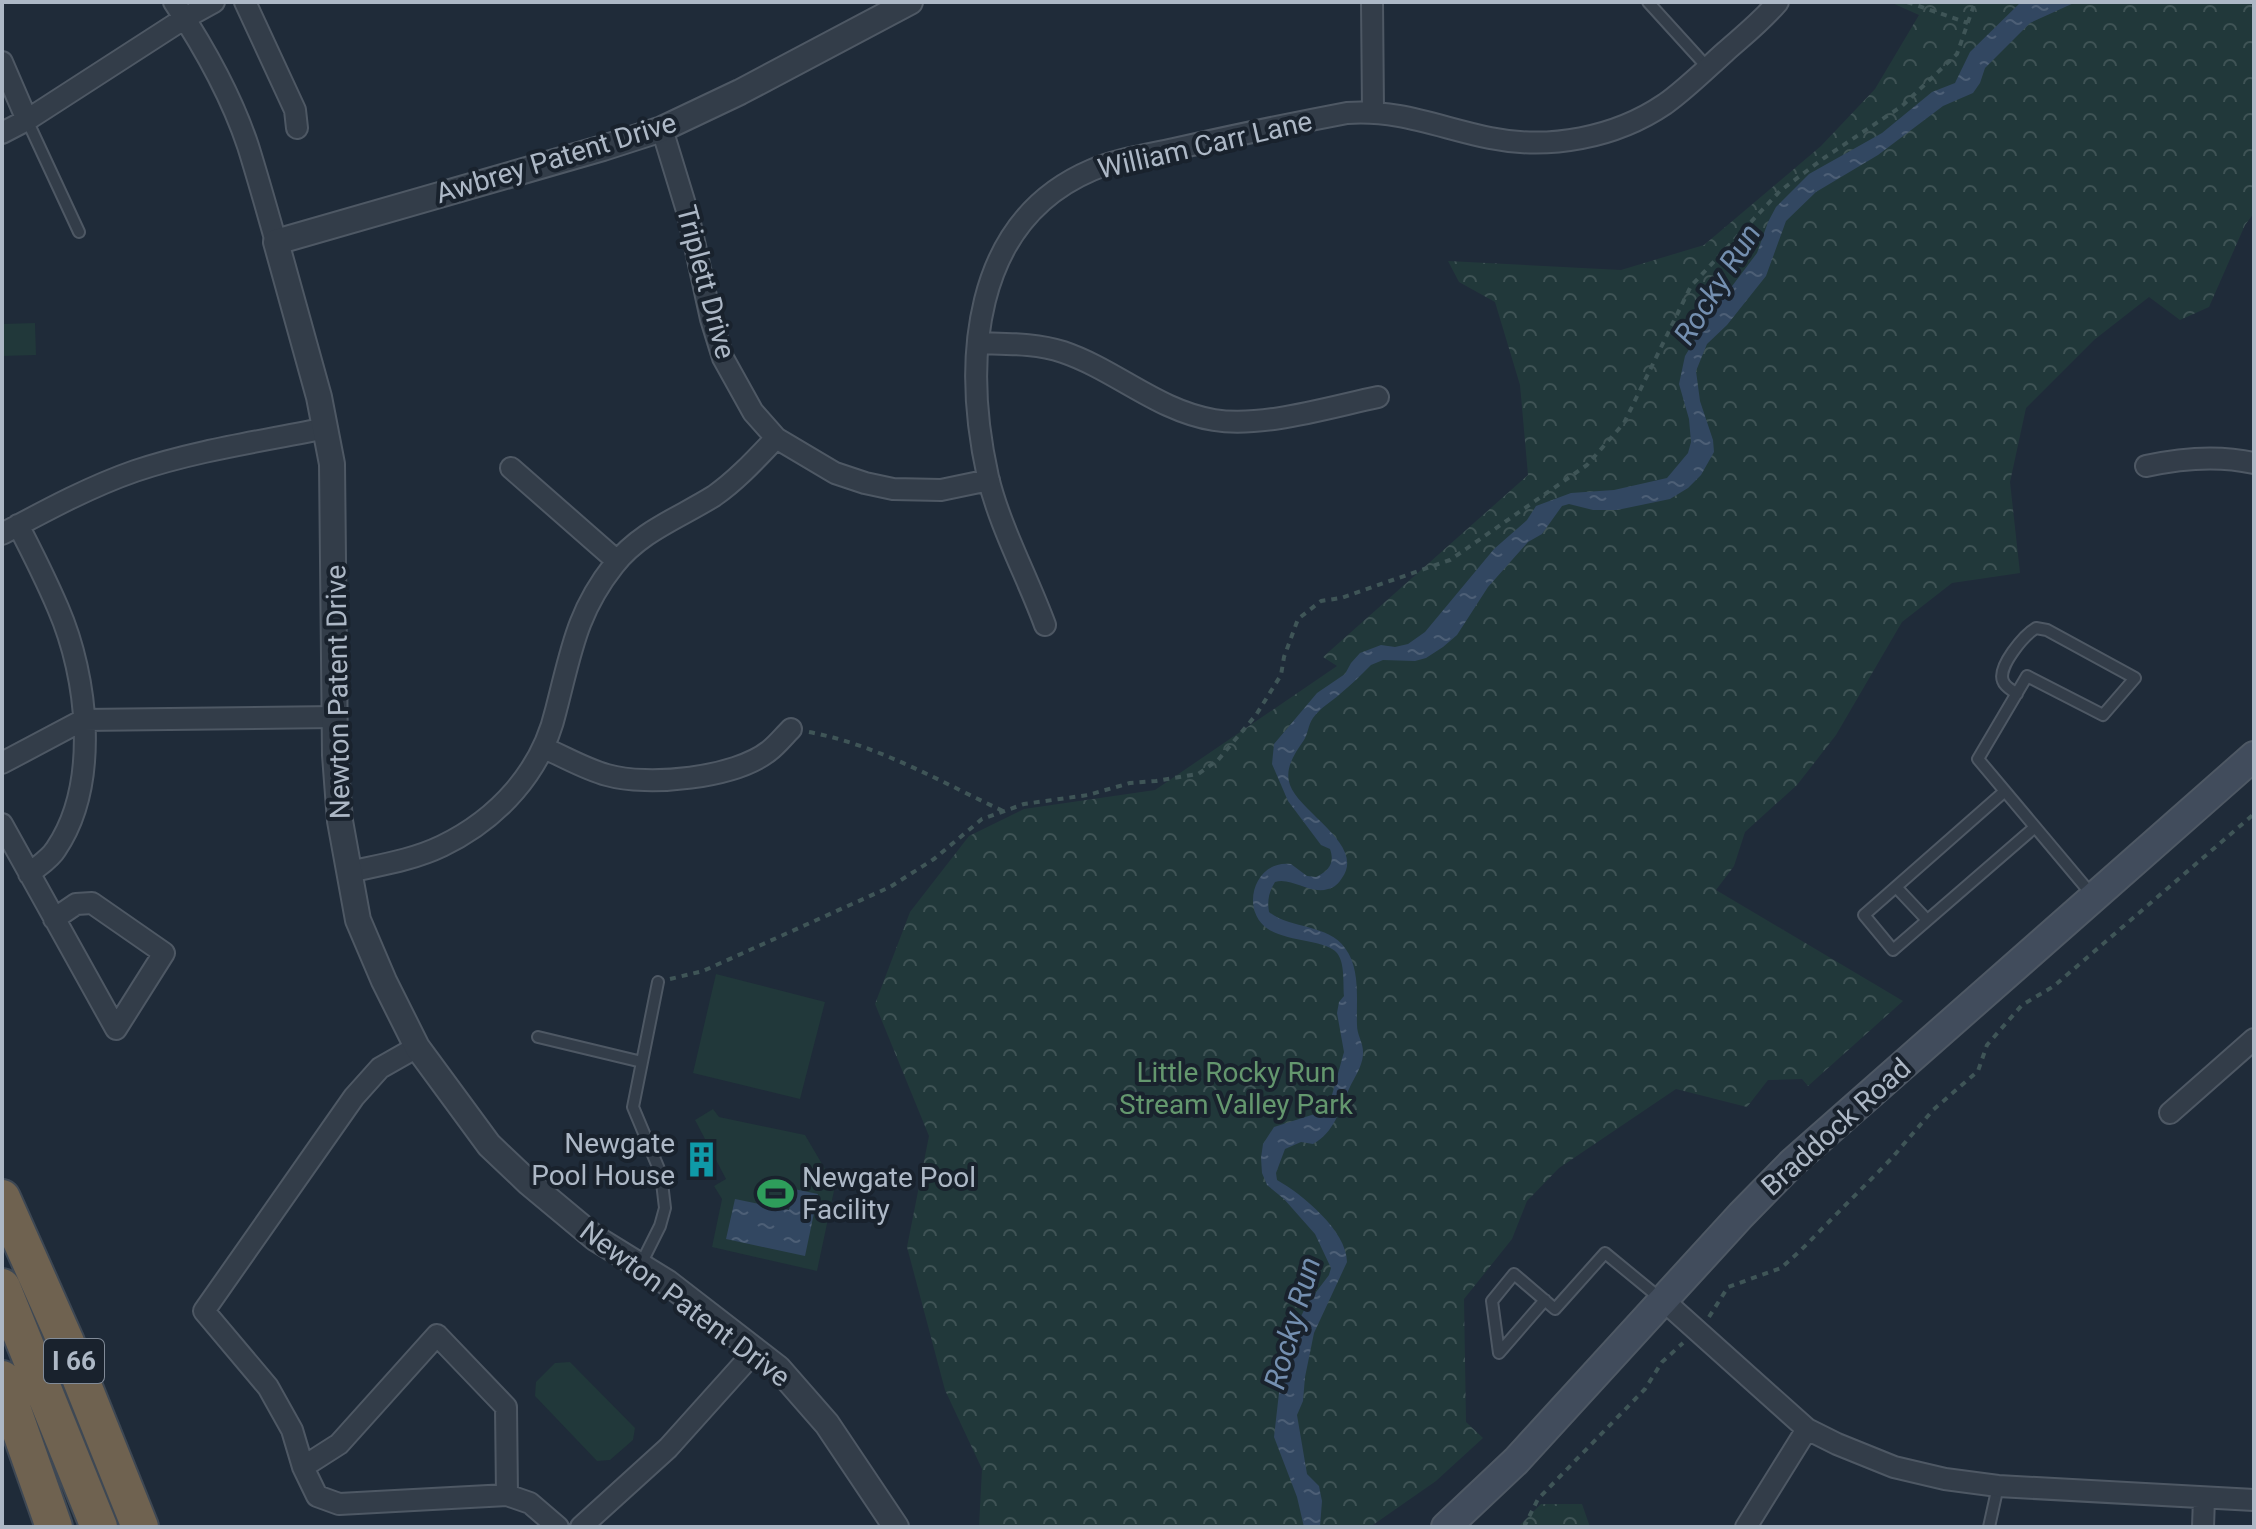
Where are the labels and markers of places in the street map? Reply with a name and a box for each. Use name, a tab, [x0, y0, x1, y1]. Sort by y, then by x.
place label: Newgate Pool House	[531, 1127, 675, 1192]
building icon: Newgate Pool House	[682, 1140, 720, 1178]
place label: Newgate Pool Facility	[802, 1161, 976, 1226]
sports icon: Newgate Pool Facility	[757, 1174, 795, 1212]

